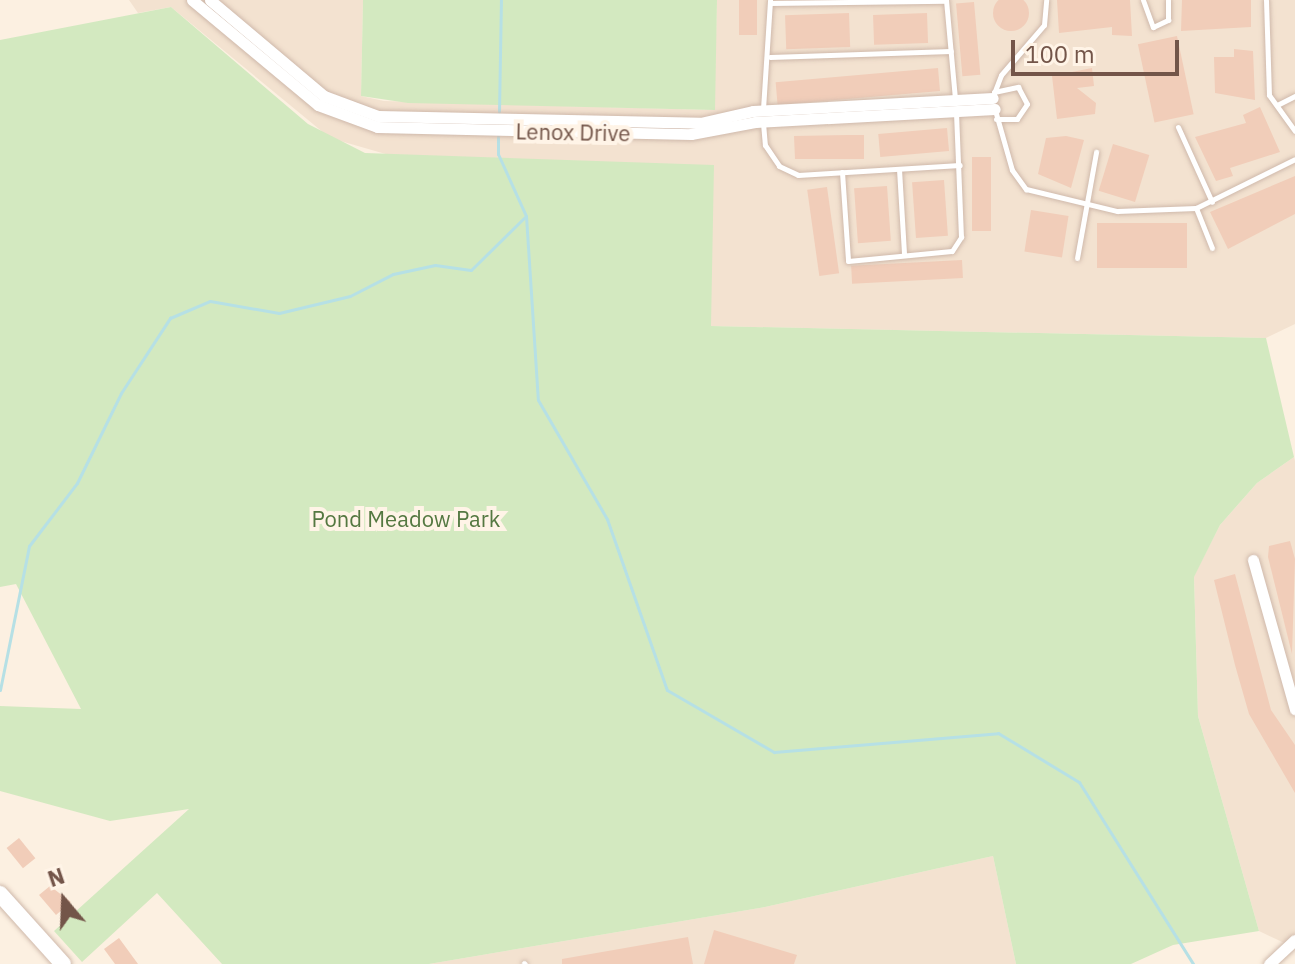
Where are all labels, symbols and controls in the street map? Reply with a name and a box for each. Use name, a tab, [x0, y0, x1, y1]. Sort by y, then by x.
scale bar	[1015, 24, 1183, 74]
text: 100 m	[1025, 38, 1095, 70]
street label: Lenox Drive	[515, 118, 631, 146]
park label: Pond Meadow Park	[312, 506, 500, 532]
north arrow	[24, 860, 104, 940]
text: N	[44, 861, 68, 893]

